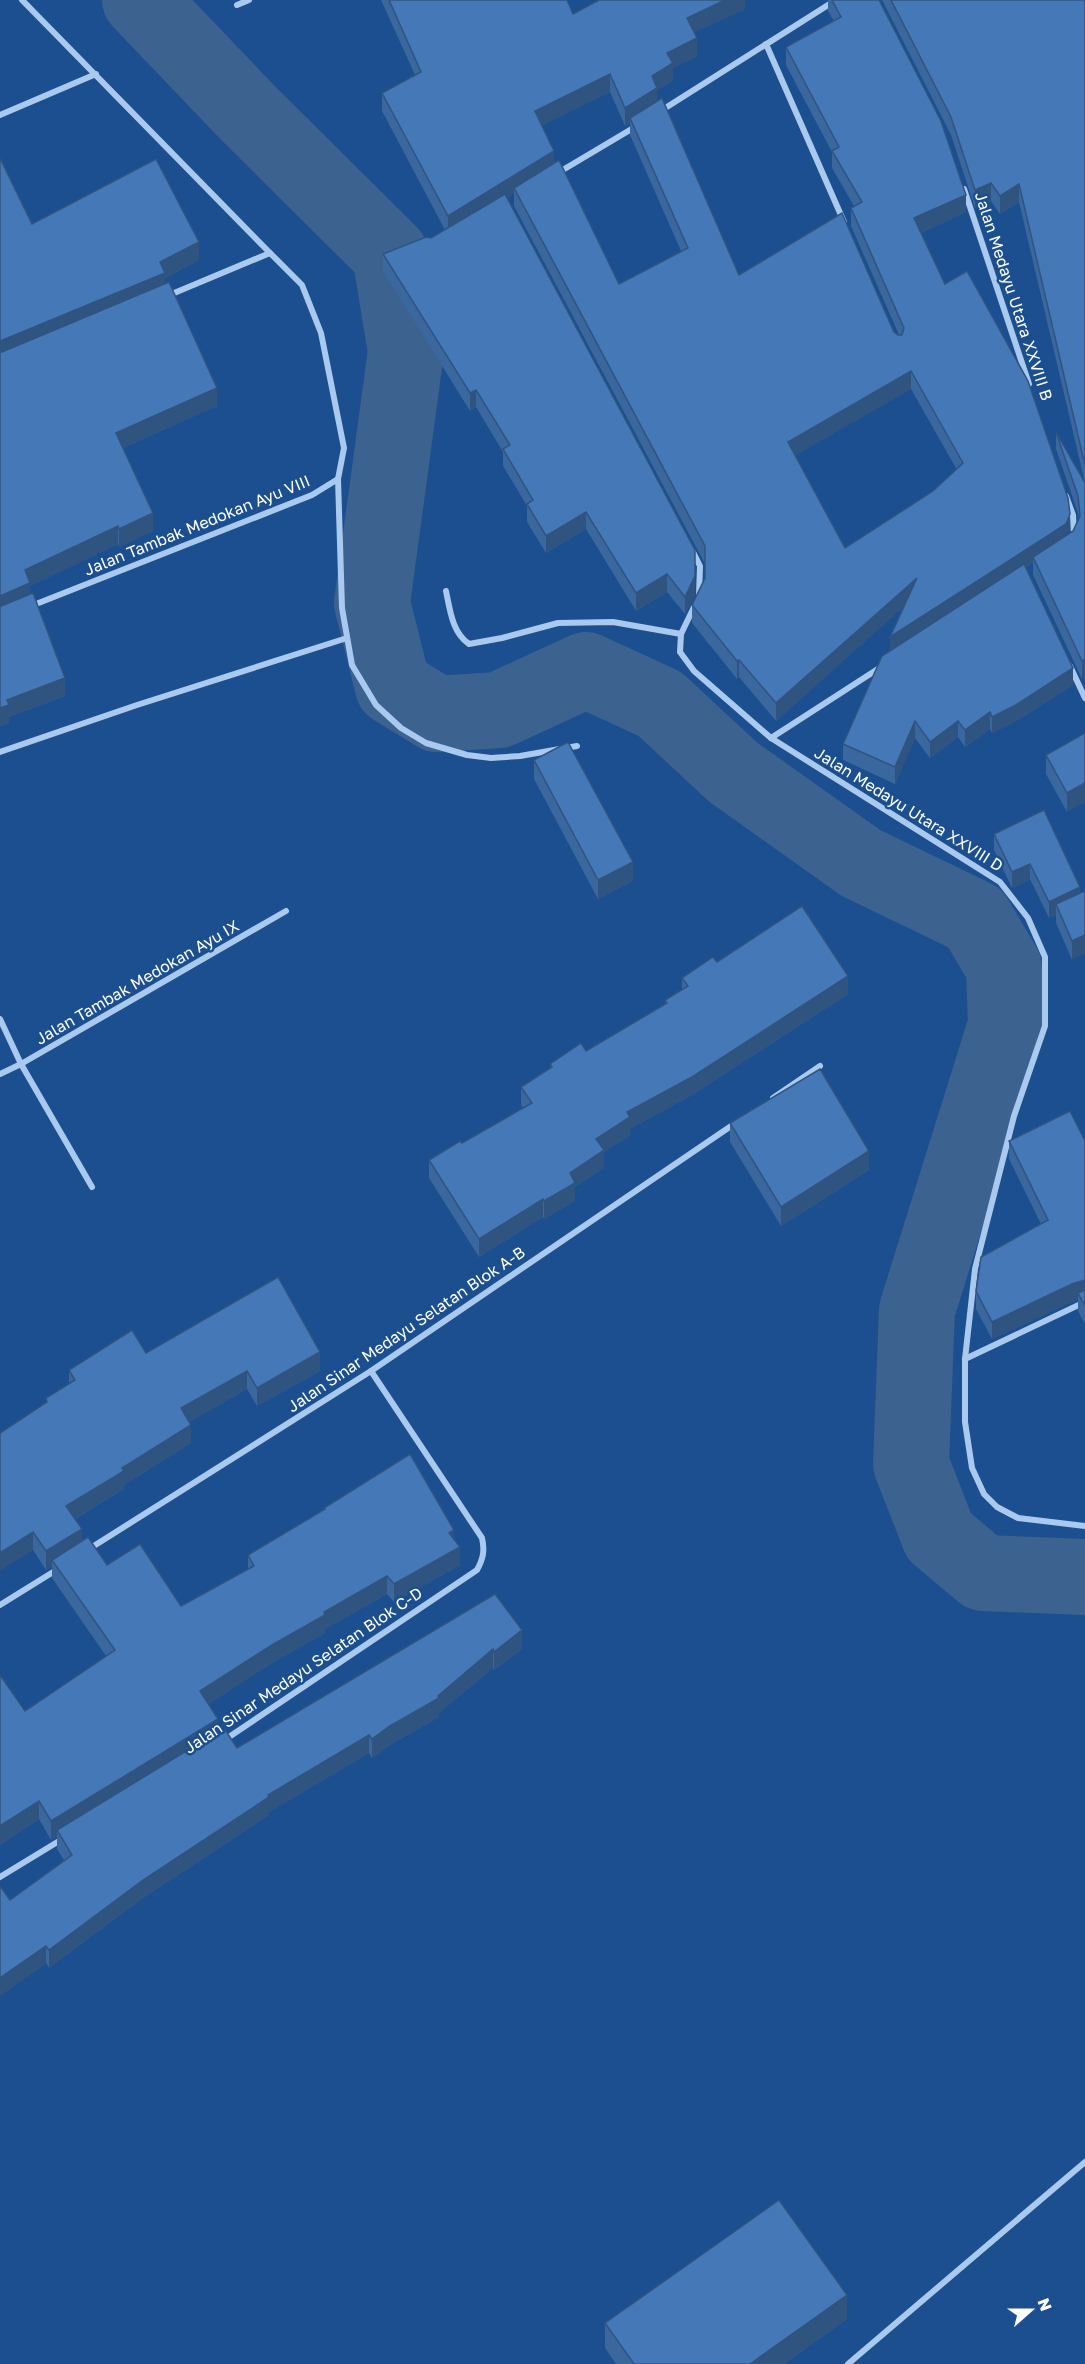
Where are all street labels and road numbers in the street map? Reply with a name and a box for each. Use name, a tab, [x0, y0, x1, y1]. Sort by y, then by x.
street label: Jalan Medayu Utara XXVIII B	[971, 189, 1057, 403]
street label: Jalan Tambak Medokan Ayu VIII	[81, 470, 313, 580]
street label: Jalan Medayu Utara XXVIII D	[811, 743, 1007, 875]
street label: Jalan Tambak Medokan Ayu IX	[32, 915, 243, 1049]
street label: Jalan Sinar Medayu Selatan Blok A-B	[283, 1242, 529, 1416]
street label: Jalan Sinar Medayu Selatan Blok C-D	[180, 1583, 426, 1757]

